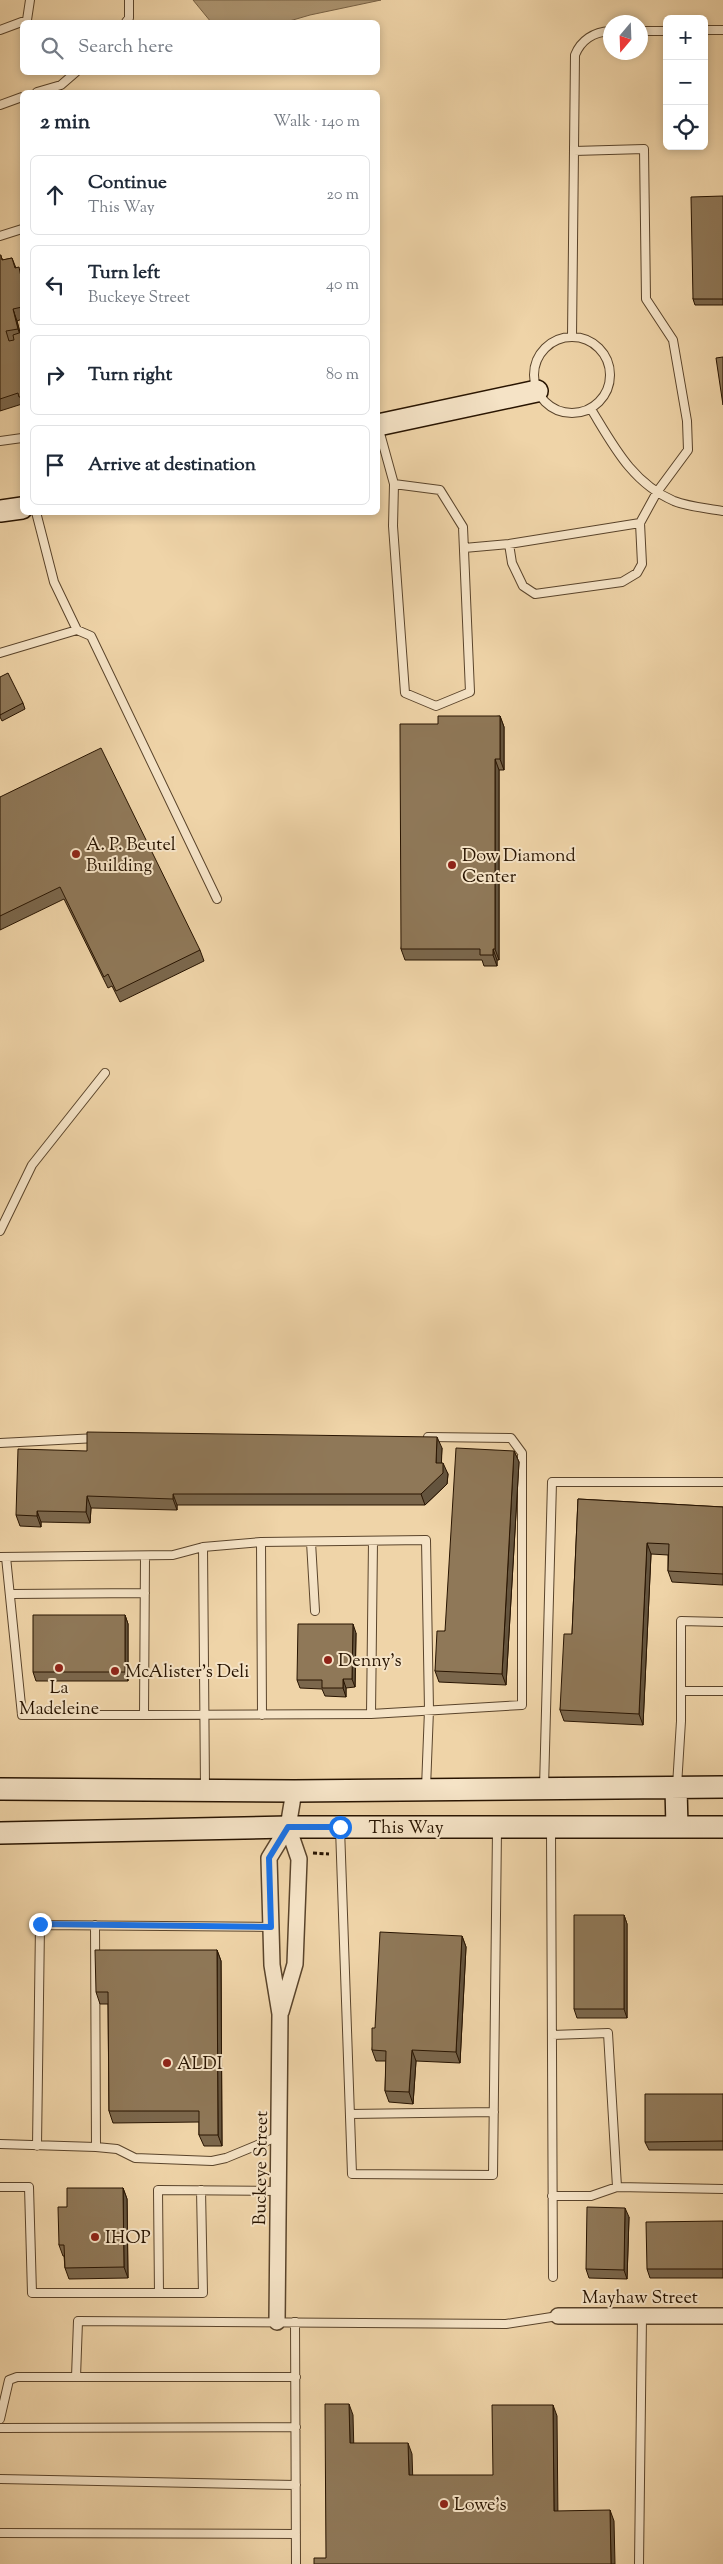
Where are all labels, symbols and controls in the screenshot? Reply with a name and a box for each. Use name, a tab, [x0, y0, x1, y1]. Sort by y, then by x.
north arrow	[603, 15, 648, 60]
map controls	[663, 15, 708, 150]
button: +	[663, 15, 708, 60]
search box	[20, 20, 380, 75]
icon: search	[38, 34, 66, 62]
text: Search here	[78, 34, 173, 61]
button: −	[663, 60, 708, 105]
button: locate	[663, 105, 708, 150]
text: 2 min	[40, 108, 90, 138]
text: Walk · 140 m	[273, 111, 360, 134]
text: Continue	[88, 170, 167, 197]
icon: ahead	[41, 181, 69, 209]
text: 20 m	[326, 184, 359, 207]
text: This Way	[88, 197, 155, 220]
text: Turn left	[88, 260, 160, 287]
icon: left	[41, 271, 69, 299]
text: 40 m	[326, 274, 359, 297]
text: Buckeye Street	[88, 287, 190, 310]
icon: right	[41, 361, 69, 389]
text: Turn right	[88, 362, 172, 389]
text: 80 m	[326, 364, 359, 387]
icon: arrive	[41, 451, 69, 479]
text: Arrive at destination	[88, 452, 256, 479]
place label: A. P. Beutel Building	[86, 833, 176, 880]
place label: Dow Diamond Center	[462, 844, 576, 891]
marker: A. P. Beutel Building	[70, 848, 82, 860]
marker: Dow Diamond Center	[446, 859, 458, 871]
place label: Denny's	[338, 1649, 402, 1675]
marker: Denny's	[322, 1654, 334, 1666]
place label: McAlister's Deli	[125, 1660, 249, 1686]
marker: La Madeleine	[53, 1662, 65, 1674]
marker: McAlister's Deli	[109, 1665, 121, 1677]
place label: La Madeleine	[19, 1676, 99, 1723]
route start	[329, 1816, 352, 1839]
street label: This Way	[368, 1816, 444, 1842]
route end	[29, 1913, 52, 1936]
place label: ALDI	[177, 2052, 223, 2078]
marker: ALDI	[161, 2057, 173, 2069]
street label: Buckeye Street	[248, 2110, 276, 2226]
place label: IHOP	[105, 2226, 151, 2252]
marker: IHOP	[89, 2231, 101, 2243]
street label: Mayhaw Street	[582, 2286, 698, 2312]
place label: Lowe's	[454, 2493, 507, 2519]
marker: Lowe's	[438, 2498, 450, 2510]

